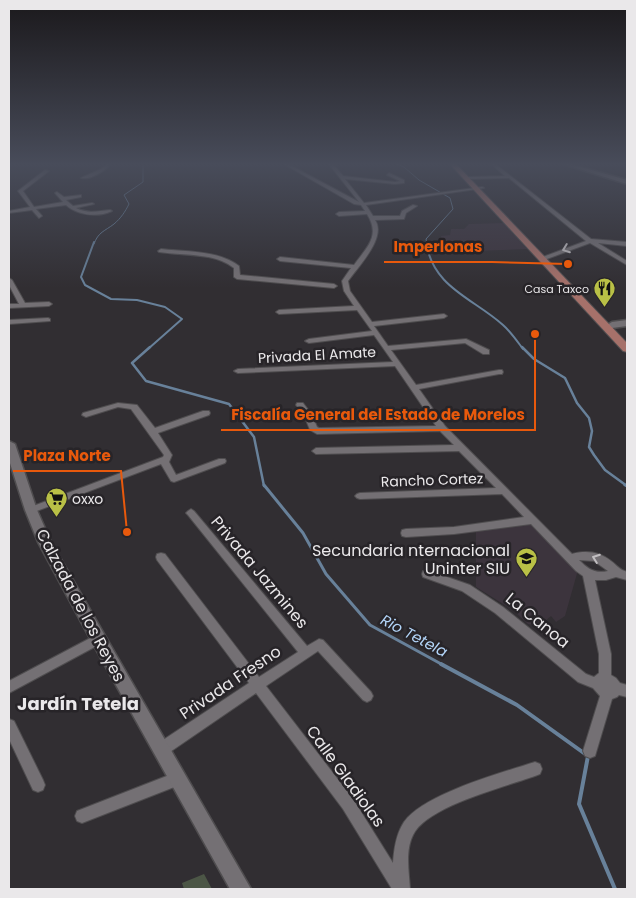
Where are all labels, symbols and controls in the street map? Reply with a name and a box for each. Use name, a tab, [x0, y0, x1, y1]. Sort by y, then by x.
callout: Imperlonas	[384, 232, 492, 262]
text: Imperlonas	[394, 236, 482, 257]
one-way arrow	[562, 243, 571, 254]
restaurant icon: Casa Taxco	[593, 277, 617, 308]
place label: Casa Taxco	[525, 281, 589, 297]
street label: Privada El Amate	[257, 342, 377, 368]
callout: Fiscalía General del Estado de Morelos	[221, 400, 535, 430]
text: Fiscalía General del Estado de Morelos	[231, 404, 525, 425]
callout: Plaza Norte	[13, 441, 121, 471]
text: Plaza Norte	[23, 445, 111, 466]
street label: Rancho Cortez	[381, 468, 483, 492]
supermarket icon: oxxo	[44, 487, 68, 518]
place label: oxxo	[72, 489, 103, 509]
street label: Privada Jazmines	[206, 511, 314, 633]
street label: Calzada de los Reyes	[31, 525, 131, 686]
place label: Secundaria nternacional Uninter SIU	[312, 539, 510, 580]
school or university icon: Secundaria nternacional Uninter SIU	[514, 547, 538, 578]
one-way arrow	[592, 554, 601, 564]
street label: La Canoa	[501, 587, 575, 653]
water label: Rio Tetela	[377, 609, 451, 662]
street label: Privada Fresno	[175, 640, 285, 725]
district label: Jardín Tetela	[17, 691, 139, 716]
street label: Calle Gladiolas	[301, 721, 390, 832]

